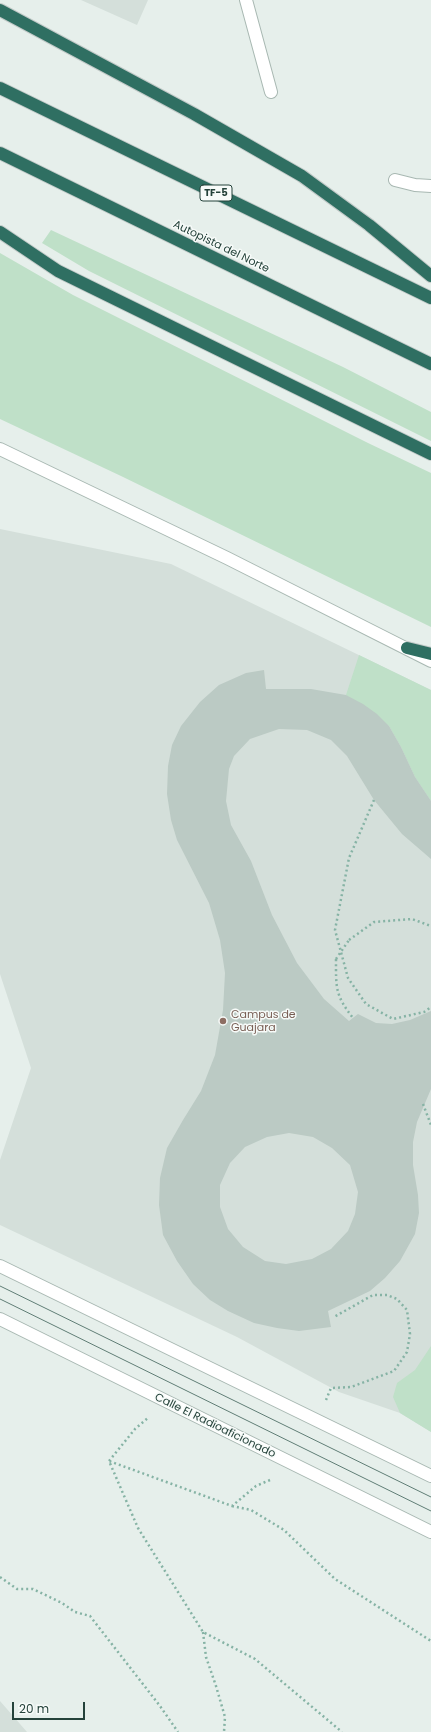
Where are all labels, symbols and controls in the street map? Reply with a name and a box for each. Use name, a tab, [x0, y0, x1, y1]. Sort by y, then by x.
road number: TF-5	[200, 185, 232, 201]
street label: Autopista del Norte	[171, 218, 271, 276]
place label: Campus de Guajara	[231, 1008, 296, 1034]
marker: Campus de Guajara	[218, 1016, 228, 1026]
street label: Calle El Radioaficionado	[152, 1391, 278, 1461]
scale bar	[14, 1694, 87, 1720]
text: 20 m	[19, 1700, 49, 1717]

